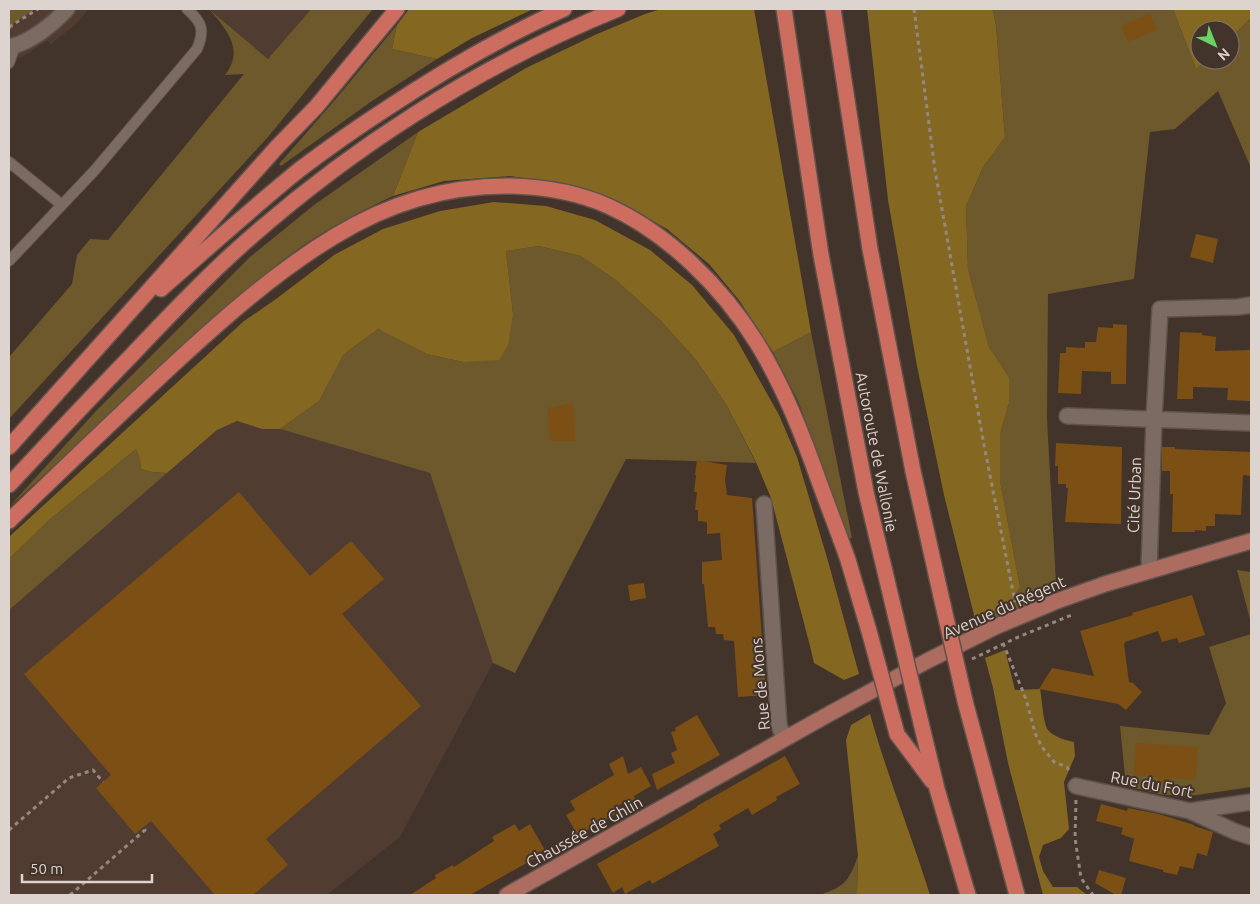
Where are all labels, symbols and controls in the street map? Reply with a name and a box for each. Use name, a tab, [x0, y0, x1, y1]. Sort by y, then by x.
north arrow	[1190, 20, 1240, 70]
text: N	[1215, 45, 1233, 64]
street label: Autoroute de Wallonie	[853, 370, 901, 534]
street label: Cité Urban	[1124, 457, 1144, 533]
street label: Avenue du Régent	[940, 572, 1069, 642]
street label: Rue de Mons	[747, 637, 773, 731]
street label: Rue du Fort	[1109, 767, 1196, 801]
street label: Chaussée de Ghlin	[523, 793, 645, 871]
scale bar	[22, 852, 152, 884]
text: 50 m	[30, 860, 63, 877]

